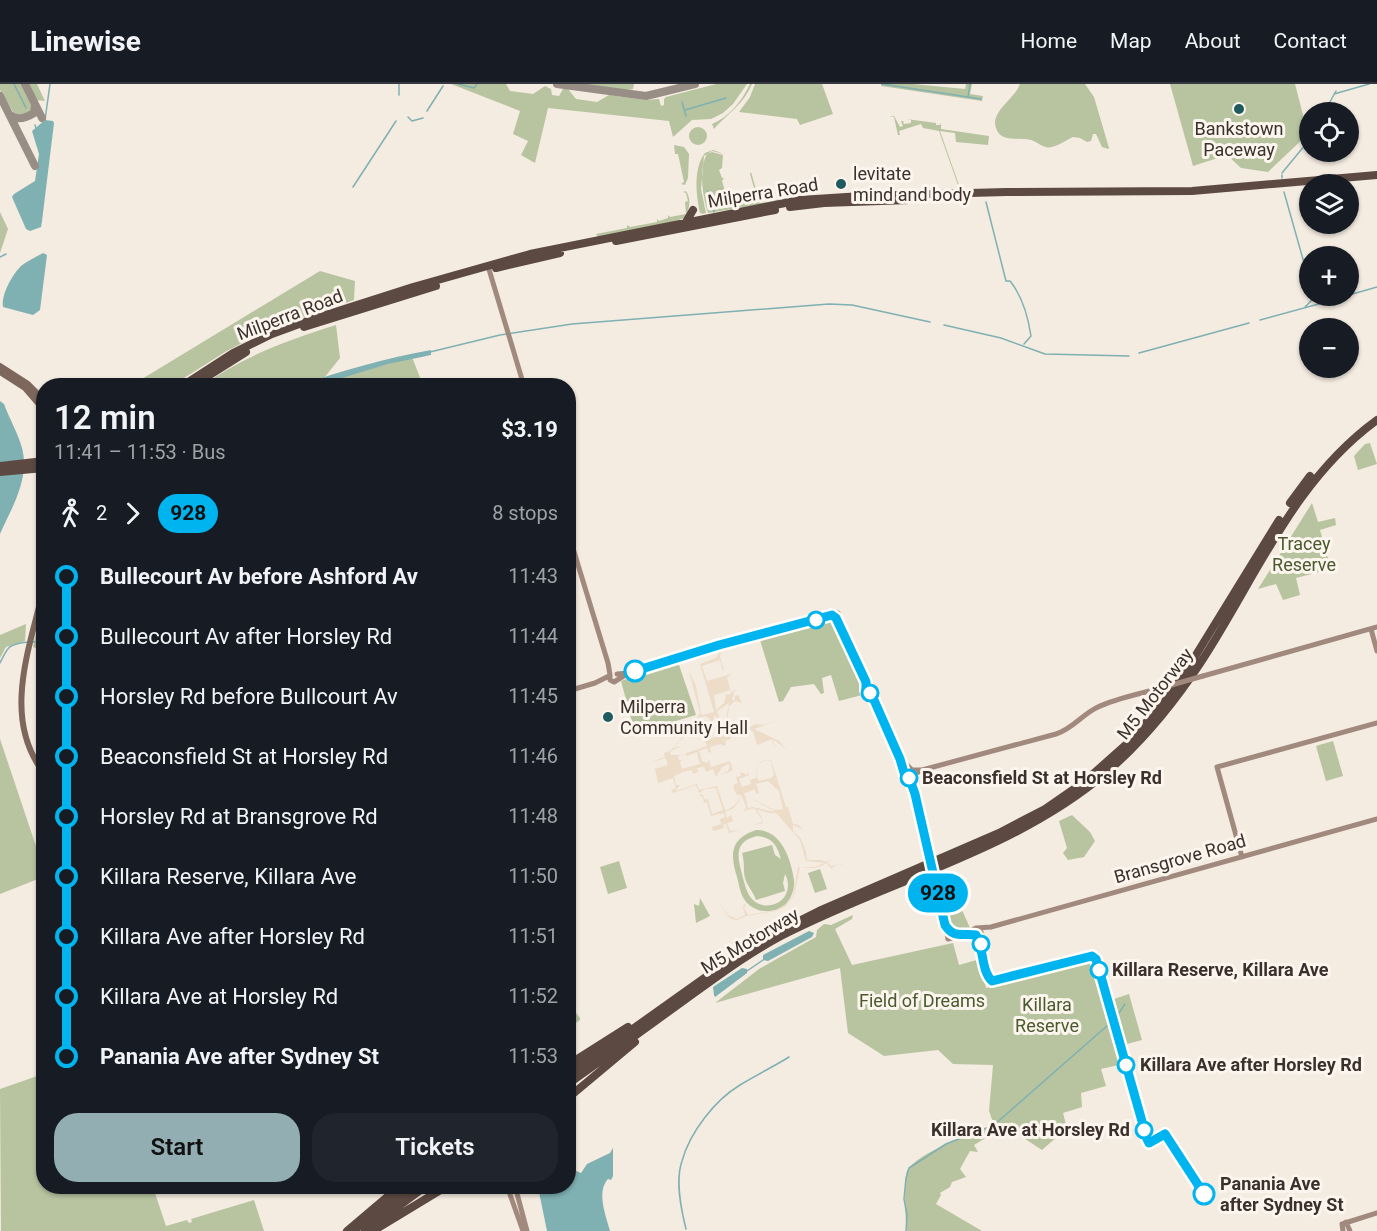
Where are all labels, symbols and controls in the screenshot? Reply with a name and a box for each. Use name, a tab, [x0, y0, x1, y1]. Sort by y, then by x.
text: Linewise	[30, 25, 141, 58]
text: Home	[1021, 29, 1077, 53]
text: Map	[1110, 29, 1152, 53]
text: About	[1185, 29, 1241, 53]
text: Contact	[1274, 29, 1347, 53]
marker: Bankstown Paceway	[1232, 102, 1246, 116]
map controls	[1299, 102, 1359, 378]
button: locate	[1299, 102, 1359, 162]
place label: Bankstown Paceway	[1195, 118, 1283, 160]
place label: levitate mind and body	[853, 163, 972, 205]
street label: Milperra Road	[706, 173, 820, 212]
button: layers	[1299, 174, 1359, 234]
marker: levitate mind and body	[834, 177, 848, 191]
button: +	[1299, 246, 1359, 306]
street label: Milperra Road	[234, 285, 346, 344]
button: −	[1299, 318, 1359, 378]
text: 12 min	[54, 398, 156, 437]
text: $3.19	[501, 417, 558, 442]
text: 11:41 – 11:53 · Bus	[54, 440, 226, 464]
icon: walk	[54, 497, 87, 530]
icon: forward	[116, 497, 149, 530]
text: 2	[96, 501, 107, 525]
text: 928	[170, 501, 206, 525]
text: 8 stops	[492, 501, 558, 525]
park label: Tracey Reserve	[1272, 533, 1336, 575]
text: Bullecourt Av before Ashford Av	[100, 564, 418, 589]
text: 11:43	[508, 564, 558, 588]
unlabelled marker	[807, 611, 825, 629]
text: Bullecourt Av after Horsley Rd	[100, 624, 392, 649]
text: 11:44	[508, 624, 558, 648]
street label: M5 Motorway	[1112, 643, 1197, 744]
unlabelled marker	[624, 660, 646, 682]
text: Horsley Rd before Bullcourt Av	[100, 684, 398, 709]
text: 11:45	[508, 684, 558, 708]
unlabelled marker	[861, 684, 879, 702]
place label: Milperra Community Hall	[620, 696, 748, 738]
marker: Milperra Community Hall	[601, 710, 615, 724]
text: Beaconsfield St at Horsley Rd	[100, 744, 388, 769]
text: 11:46	[508, 744, 558, 768]
place label: Beaconsfield St at Horsley Rd	[922, 767, 1162, 788]
marker: Beaconsfield St at Horsley Rd	[900, 769, 918, 787]
text: Horsley Rd at Bransgrove Rd	[100, 804, 378, 829]
text: 11:48	[508, 804, 558, 828]
street label: Bransgrove Road	[1112, 830, 1248, 887]
text: Killara Reserve, Killara Ave	[100, 864, 356, 889]
text: 11:50	[508, 864, 558, 888]
line badge: 928	[904, 874, 972, 912]
text: 928	[920, 881, 956, 905]
street label: M5 Motorway	[697, 903, 803, 978]
text: Killara Ave after Horsley Rd	[100, 924, 365, 949]
text: 11:51	[508, 924, 558, 948]
unlabelled marker	[972, 935, 990, 953]
place label: Killara Reserve, Killara Ave	[1112, 959, 1329, 980]
marker: Killara Reserve, Killara Ave	[1090, 961, 1108, 979]
text: Killara Ave at Horsley Rd	[100, 984, 338, 1009]
text: 11:52	[508, 984, 558, 1008]
park label: Field of Dreams	[859, 990, 985, 1011]
park label: Killara Reserve	[1015, 994, 1079, 1036]
text: Panania Ave after Sydney St	[100, 1044, 379, 1069]
text: 11:53	[508, 1044, 558, 1068]
place label: Killara Ave after Horsley Rd	[1140, 1054, 1362, 1075]
marker: Killara Ave after Horsley Rd	[1117, 1056, 1135, 1074]
button: Start	[54, 1113, 300, 1182]
button: Tickets	[312, 1113, 558, 1182]
place label: Killara Ave at Horsley Rd	[931, 1119, 1130, 1140]
marker: Killara Ave at Horsley Rd	[1135, 1121, 1153, 1139]
place label: Panania Ave after Sydney St	[1220, 1173, 1344, 1215]
marker: Panania Ave after Sydney St	[1193, 1183, 1215, 1205]

